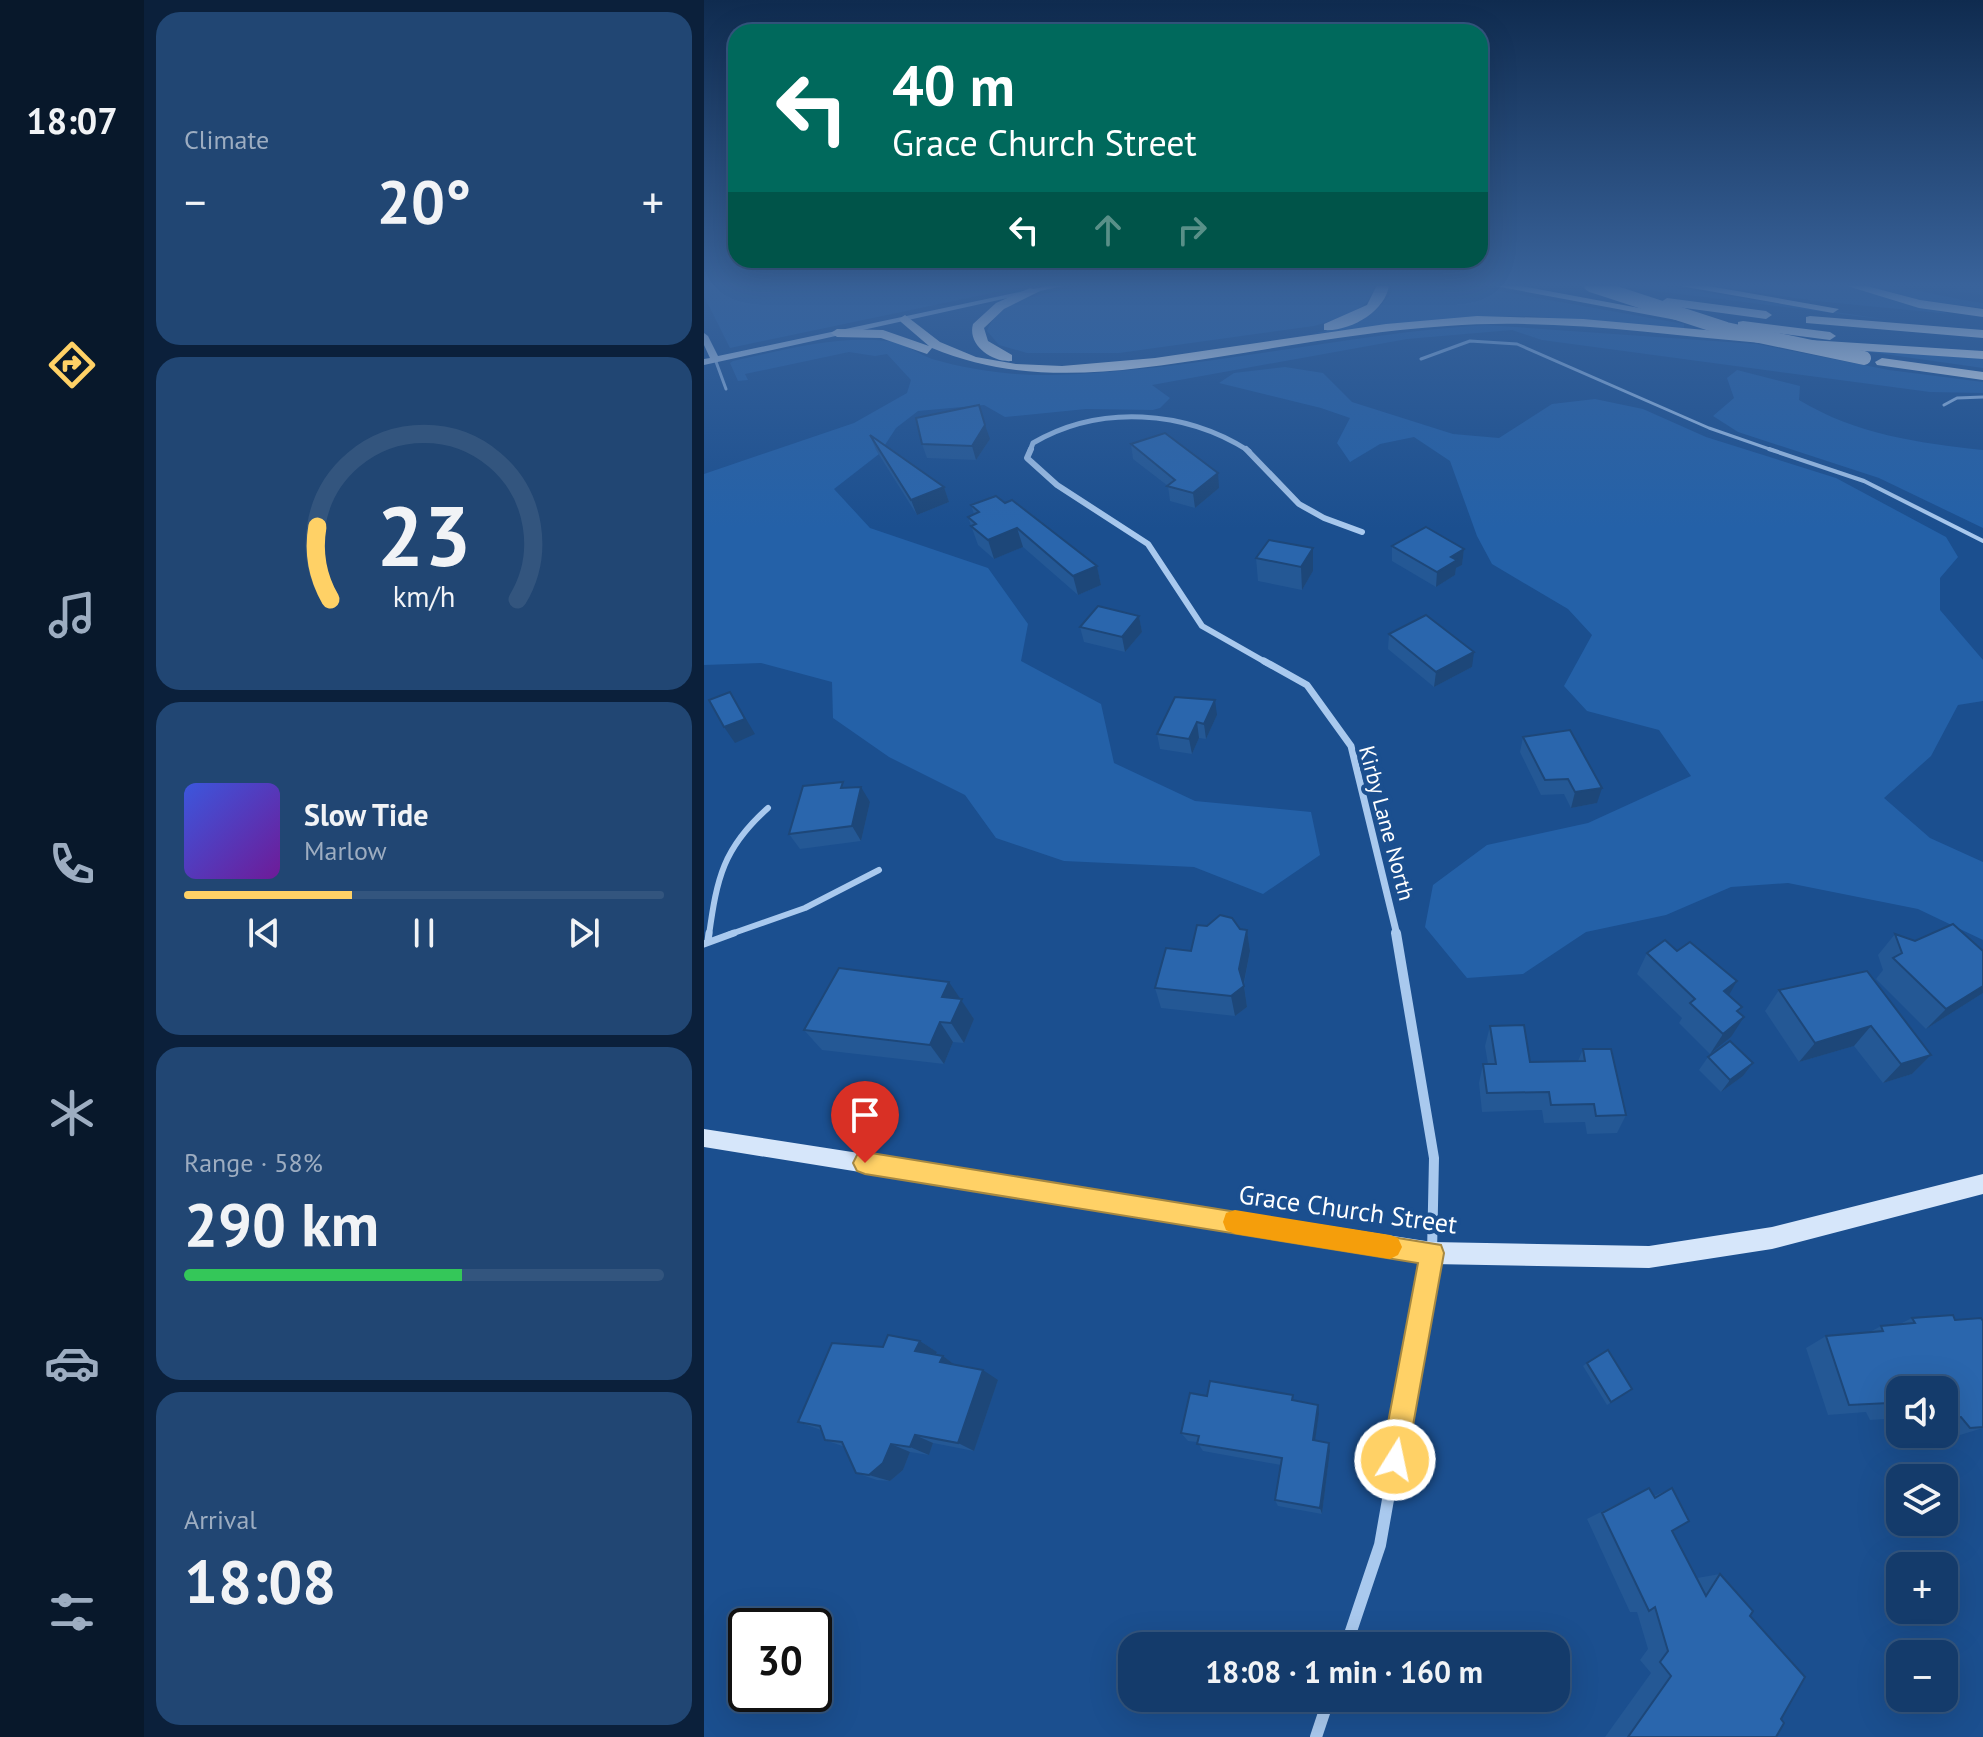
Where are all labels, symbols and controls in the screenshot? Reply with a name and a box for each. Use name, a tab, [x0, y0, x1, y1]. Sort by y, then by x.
text: 40 m	[892, 49, 1015, 121]
icon: left	[760, 56, 864, 160]
text: 18:07	[26, 97, 118, 144]
text: Grace Church Street	[892, 119, 1197, 166]
text: Climate	[184, 123, 269, 156]
text: 20°	[377, 162, 471, 240]
text: −	[184, 173, 206, 230]
text: +	[642, 173, 664, 230]
icon: left	[1002, 208, 1046, 252]
icon: ahead	[1086, 208, 1130, 252]
icon: right	[1170, 208, 1214, 252]
icon: directions	[44, 337, 100, 393]
text: 23	[377, 480, 471, 588]
text: km/h	[393, 578, 455, 615]
icon: music	[44, 587, 100, 643]
street label: Kirby Lane North	[1353, 743, 1421, 903]
text: Slow Tide	[304, 795, 429, 834]
text: Marlow	[304, 834, 387, 867]
icon: phone	[44, 836, 100, 892]
icon: previous	[242, 911, 286, 955]
icon: pause	[402, 911, 446, 955]
icon: next	[562, 911, 606, 955]
pin	[831, 1081, 899, 1163]
icon: climate	[44, 1085, 100, 1141]
icon: arrive	[843, 1093, 887, 1137]
text: Range · 58%	[184, 1146, 323, 1179]
street label: Grace Church Street	[1237, 1177, 1459, 1241]
text: 290 km	[184, 1185, 379, 1263]
icon: car	[44, 1335, 100, 1391]
map controls	[1886, 1376, 1958, 1712]
button: sound	[1886, 1376, 1958, 1448]
position arrow	[1353, 1418, 1437, 1502]
button: layers	[1886, 1464, 1958, 1536]
text: Arrival	[184, 1503, 257, 1536]
text: 18:08	[184, 1542, 336, 1620]
button: +	[1886, 1552, 1958, 1624]
icon: filters	[44, 1584, 100, 1640]
speed limit sign: 30	[728, 1608, 832, 1712]
button: −	[1886, 1640, 1958, 1712]
text: 18:08 · 1 min · 160 m	[1205, 1652, 1483, 1691]

